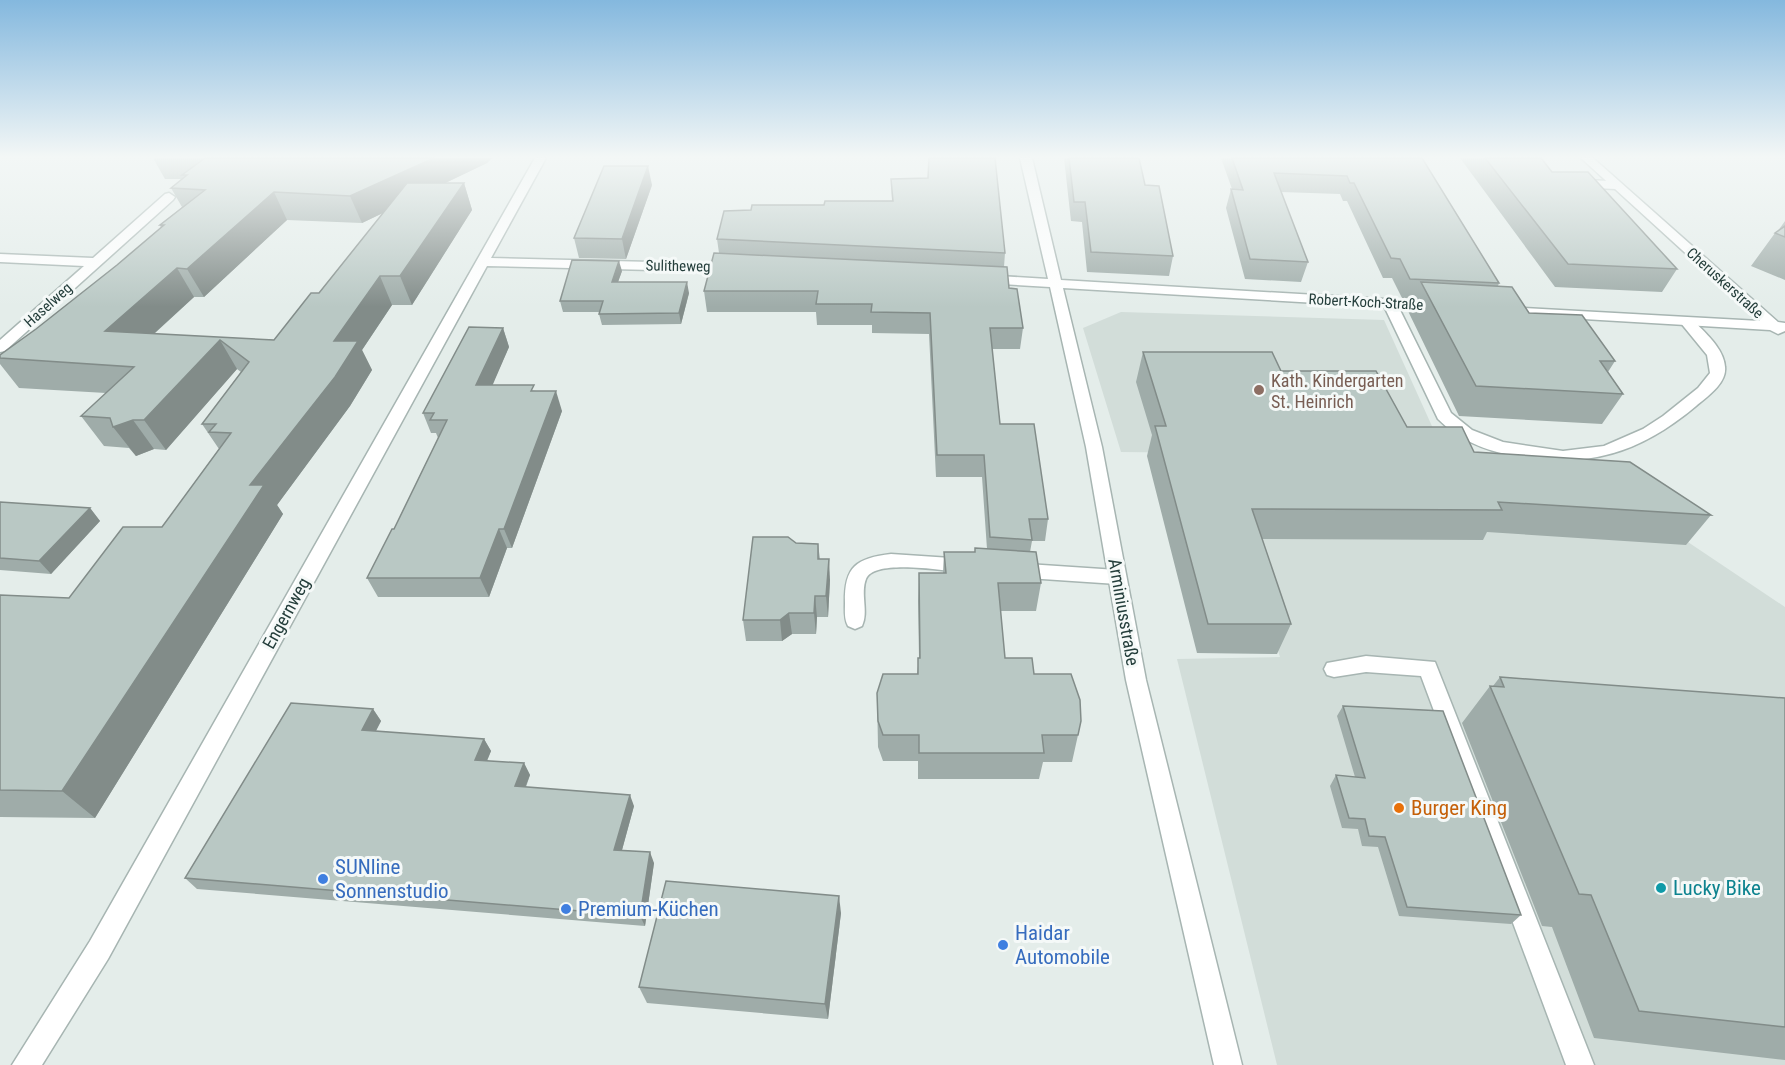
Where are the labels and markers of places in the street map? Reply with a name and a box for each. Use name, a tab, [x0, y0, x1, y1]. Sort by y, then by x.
place label: Kath. Kindergarten St. Heinrich	[1271, 370, 1404, 412]
marker: Kath. Kindergarten St. Heinrich	[1252, 383, 1266, 397]
place label: Burger King	[1411, 796, 1507, 820]
marker: Burger King	[1392, 801, 1406, 815]
place label: SUNline Sonnenstudio	[335, 855, 449, 903]
marker: SUNline Sonnenstudio	[316, 872, 330, 886]
place label: Lucky Bike	[1673, 876, 1761, 900]
marker: Lucky Bike	[1654, 881, 1668, 895]
place label: Premium-Küchen	[578, 897, 719, 921]
marker: Premium-Küchen	[559, 902, 573, 916]
place label: Haidar Automobile	[1015, 921, 1110, 969]
marker: Haidar Automobile	[996, 938, 1010, 952]

